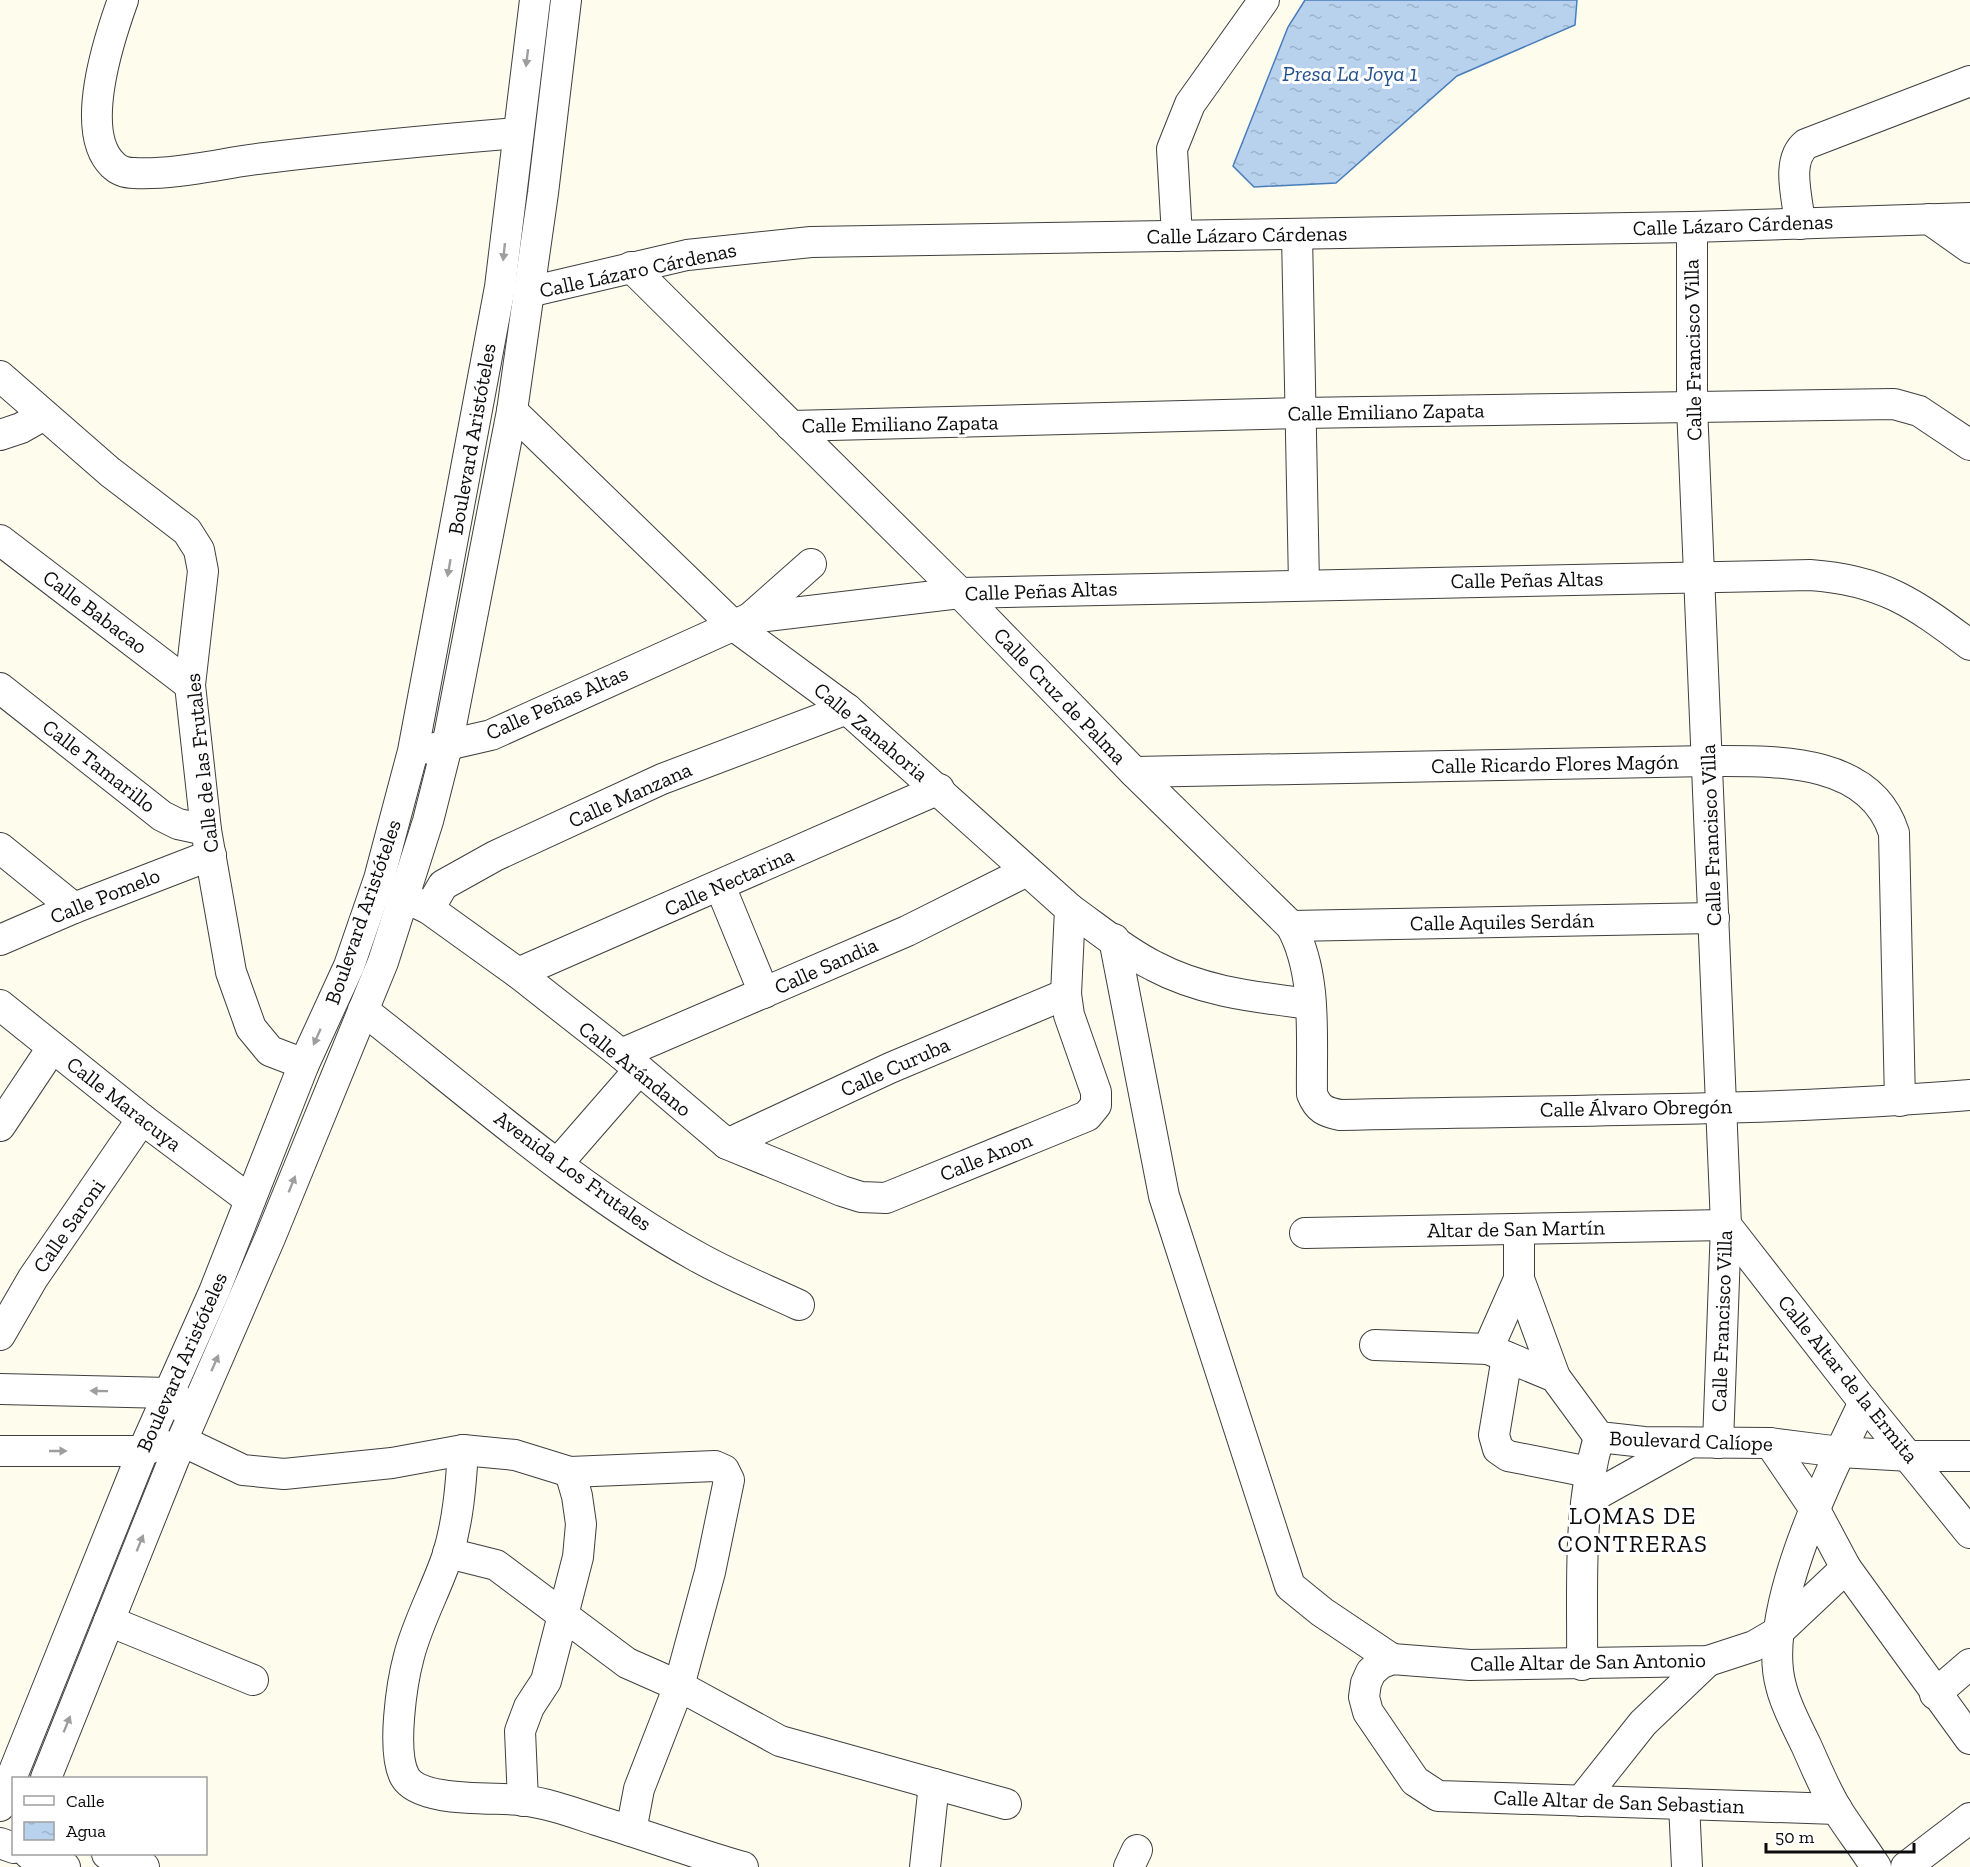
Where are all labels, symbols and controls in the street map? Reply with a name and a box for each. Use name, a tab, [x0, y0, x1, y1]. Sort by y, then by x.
one-way arrow	[523, 49, 532, 68]
water label: Presa La Joya 1	[1282, 60, 1418, 87]
street label: Calle Lázaro Cárdenas	[1632, 209, 1834, 240]
street label: Calle Lázaro Cárdenas	[1146, 220, 1348, 249]
street label: Calle Lázaro Cárdenas	[537, 236, 739, 303]
one-way arrow	[499, 242, 509, 261]
street label: Calle Francisco Villa	[1678, 259, 1707, 441]
street label: Boulevard Aristóteles	[442, 341, 501, 537]
street label: Calle Emiliano Zapata	[1287, 397, 1485, 426]
street label: Calle Emiliano Zapata	[801, 409, 999, 438]
one-way arrow	[444, 558, 453, 577]
street label: Calle Babacao	[38, 564, 152, 659]
street label: Calle Peñas Altas	[1450, 566, 1604, 593]
street label: Calle Peñas Altas	[964, 575, 1118, 606]
street label: Calle Cruz de Palma	[989, 622, 1132, 769]
street label: Calle Peñas Altas	[482, 660, 632, 745]
street label: Calle de las Frutales	[180, 672, 223, 854]
street label: Calle Zanahoria	[809, 677, 933, 787]
street label: Calle Tamarillo	[38, 714, 161, 818]
street label: Calle Francisco Villa	[1695, 744, 1726, 926]
street label: Calle Ricardo Flores Magón	[1431, 749, 1679, 778]
street label: Calle Manzana	[564, 756, 695, 833]
street label: Boulevard Aristóteles	[319, 816, 406, 1008]
street label: Calle Nectarina	[660, 842, 797, 921]
street label: Calle Pomelo	[46, 862, 163, 929]
street label: Calle Aquiles Serdán	[1410, 907, 1594, 936]
street label: Calle Sandia	[770, 932, 881, 999]
street label: Calle Arándano	[574, 1015, 697, 1122]
one-way arrow	[312, 1028, 321, 1045]
street label: Calle Curuba	[836, 1031, 953, 1102]
street label: Calle Maracuya	[62, 1051, 187, 1156]
street label: Calle Álvaro Obregón	[1540, 1093, 1732, 1122]
street label: Avenida Los Frutales	[490, 1105, 657, 1236]
street label: Calle Anon	[936, 1127, 1036, 1186]
street label: Calle Saroni	[27, 1174, 110, 1277]
one-way arrow	[288, 1175, 297, 1193]
street label: Altar de San Martín	[1427, 1214, 1605, 1243]
street label: Calle Francisco Villa	[1706, 1230, 1737, 1412]
street label: Boulevard Aristóteles	[131, 1268, 232, 1456]
street label: Calle Altar de la Ermita	[1773, 1290, 1924, 1468]
one-way arrow	[210, 1354, 220, 1372]
one-way arrow	[89, 1386, 108, 1396]
street label: Boulevard Calíope	[1609, 1425, 1773, 1456]
one-way arrow	[49, 1446, 68, 1456]
district label: LOMAS DE CONTRERAS	[1558, 1501, 1708, 1558]
one-way arrow	[136, 1534, 145, 1552]
street label: Calle Altar de San Antonio	[1470, 1647, 1706, 1676]
one-way arrow	[63, 1715, 72, 1733]
legend	[12, 1777, 207, 1855]
street label: Calle Altar de San Sebastian	[1493, 1785, 1745, 1818]
text: Calle	[66, 1790, 104, 1812]
scale bar	[1766, 1816, 1914, 1854]
text: Agua	[66, 1820, 106, 1842]
text: 50 m	[1775, 1826, 1815, 1848]

